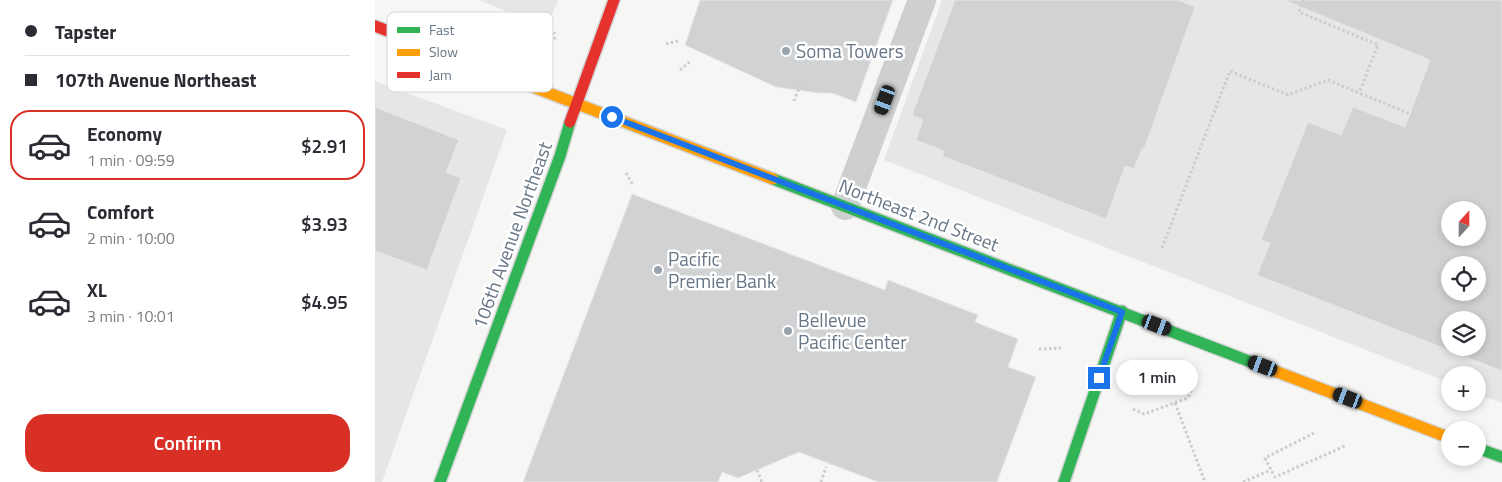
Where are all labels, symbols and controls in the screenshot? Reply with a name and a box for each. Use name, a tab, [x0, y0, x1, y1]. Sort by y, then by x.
legend	[387, 12, 553, 92]
text: Tapster	[55, 17, 116, 46]
text: Fast	[429, 19, 454, 40]
place label: Soma Towers	[796, 36, 904, 65]
text: Slow	[429, 41, 458, 62]
marker: Soma Towers	[780, 45, 792, 57]
text: Jam	[429, 64, 452, 85]
text: 107th Avenue Northeast	[55, 65, 257, 94]
car	[872, 83, 897, 117]
route start	[601, 106, 623, 128]
text: Economy	[87, 119, 162, 148]
icon: car	[27, 123, 72, 168]
text: $2.91	[301, 131, 348, 160]
street label: 106th Avenue Northeast	[464, 137, 559, 333]
text: 1 min · 09:59	[87, 148, 175, 172]
street label: Northeast 2nd Street	[835, 171, 1004, 258]
text: Comfort	[87, 197, 154, 226]
icon: car	[27, 201, 72, 246]
north arrow	[1441, 201, 1486, 246]
map controls	[1441, 201, 1486, 466]
text: $3.93	[301, 209, 348, 238]
text: 2 min · 10:00	[87, 226, 175, 250]
place label: Pacific Premier Bank	[668, 244, 776, 295]
button: locate	[1441, 256, 1486, 301]
marker: Pacific Premier Bank	[652, 264, 664, 276]
text: XL	[87, 275, 107, 304]
icon: car	[27, 279, 72, 324]
text: $4.95	[301, 287, 348, 316]
text: 3 min · 10:01	[87, 304, 175, 328]
place label: Bellevue Pacific Center	[798, 305, 907, 356]
button: layers	[1441, 311, 1486, 356]
car	[1140, 313, 1173, 337]
marker: Bellevue Pacific Center	[782, 325, 794, 337]
car	[1246, 354, 1279, 378]
callout: 1 min	[1117, 360, 1199, 396]
text: 1 min	[1138, 365, 1176, 389]
button: +	[1441, 366, 1486, 411]
route end	[1088, 367, 1110, 389]
car	[1331, 386, 1364, 410]
button: Confirm	[25, 414, 350, 472]
button: −	[1441, 421, 1486, 466]

